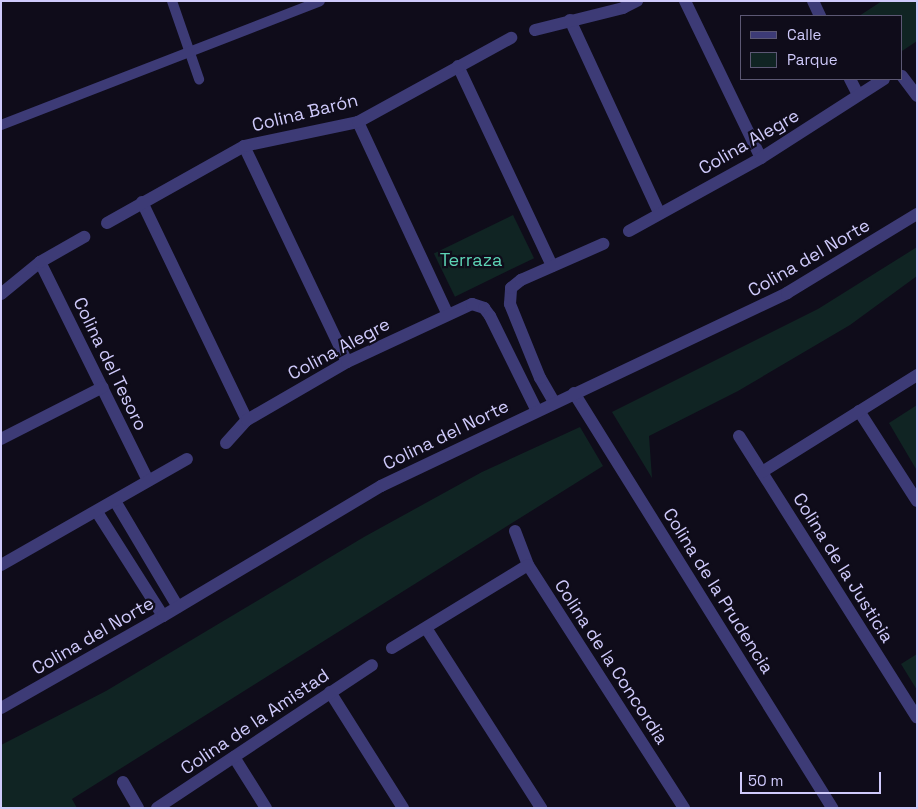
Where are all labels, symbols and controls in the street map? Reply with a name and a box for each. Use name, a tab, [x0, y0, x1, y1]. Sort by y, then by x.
legend	[740, 15, 903, 80]
text: Calle	[787, 25, 822, 44]
text: Parque	[787, 50, 838, 69]
street label: Colina Barón	[250, 89, 360, 137]
street label: Colina Alegre	[695, 104, 803, 180]
street label: Colina del Norte	[744, 214, 874, 302]
park label: Terraza	[440, 249, 502, 271]
street label: Colina del Tesoro	[68, 293, 152, 435]
street label: Colina Alegre	[284, 313, 394, 385]
street label: Colina del Norte	[380, 395, 512, 475]
street label: Colina de la Justicia	[788, 489, 898, 647]
street label: Colina de la Prudencia	[658, 504, 778, 678]
street label: Colina de la Concordia	[550, 576, 672, 748]
street label: Colina del Norte	[28, 592, 158, 680]
street label: Colina de la Amistad	[177, 664, 333, 780]
scale bar	[743, 762, 884, 794]
text: 50 m	[748, 771, 783, 790]

